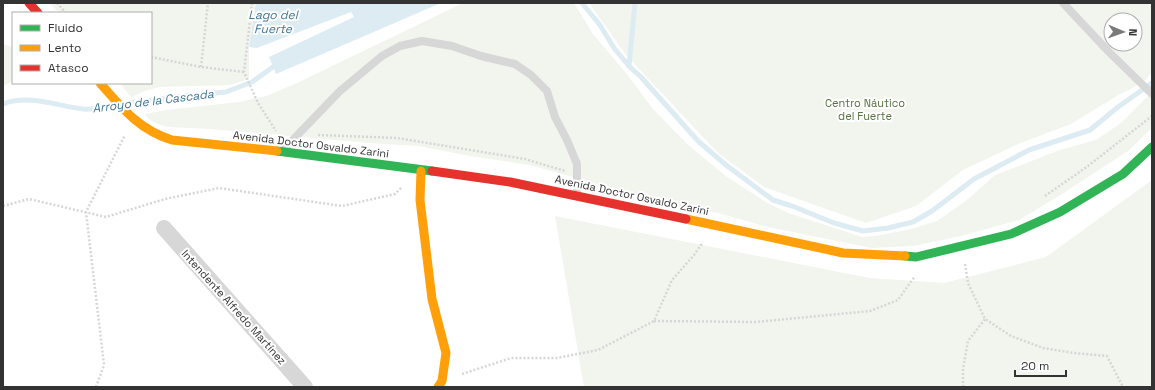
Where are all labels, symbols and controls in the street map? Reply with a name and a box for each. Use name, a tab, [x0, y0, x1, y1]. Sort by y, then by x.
water label: Lago del Fuerte	[248, 7, 300, 37]
legend	[12, 12, 152, 84]
north arrow	[1103, 12, 1143, 52]
text: Fluido	[48, 20, 83, 36]
text: N	[1126, 28, 1140, 36]
text: Lento	[48, 40, 82, 56]
text: Atasco	[48, 60, 89, 76]
water label: Arroyo de la Cascada	[92, 86, 215, 116]
park label: Centro Náutico del Fuerte	[825, 96, 905, 123]
street label: Avenida Doctor Osvaldo Zarini	[232, 127, 390, 161]
street label: Avenida Doctor Osvaldo Zarini	[554, 172, 711, 218]
street label: Intendente Alfredo Martínez	[179, 247, 290, 368]
scale bar	[1015, 352, 1066, 378]
text: 20 m	[1021, 358, 1049, 374]

